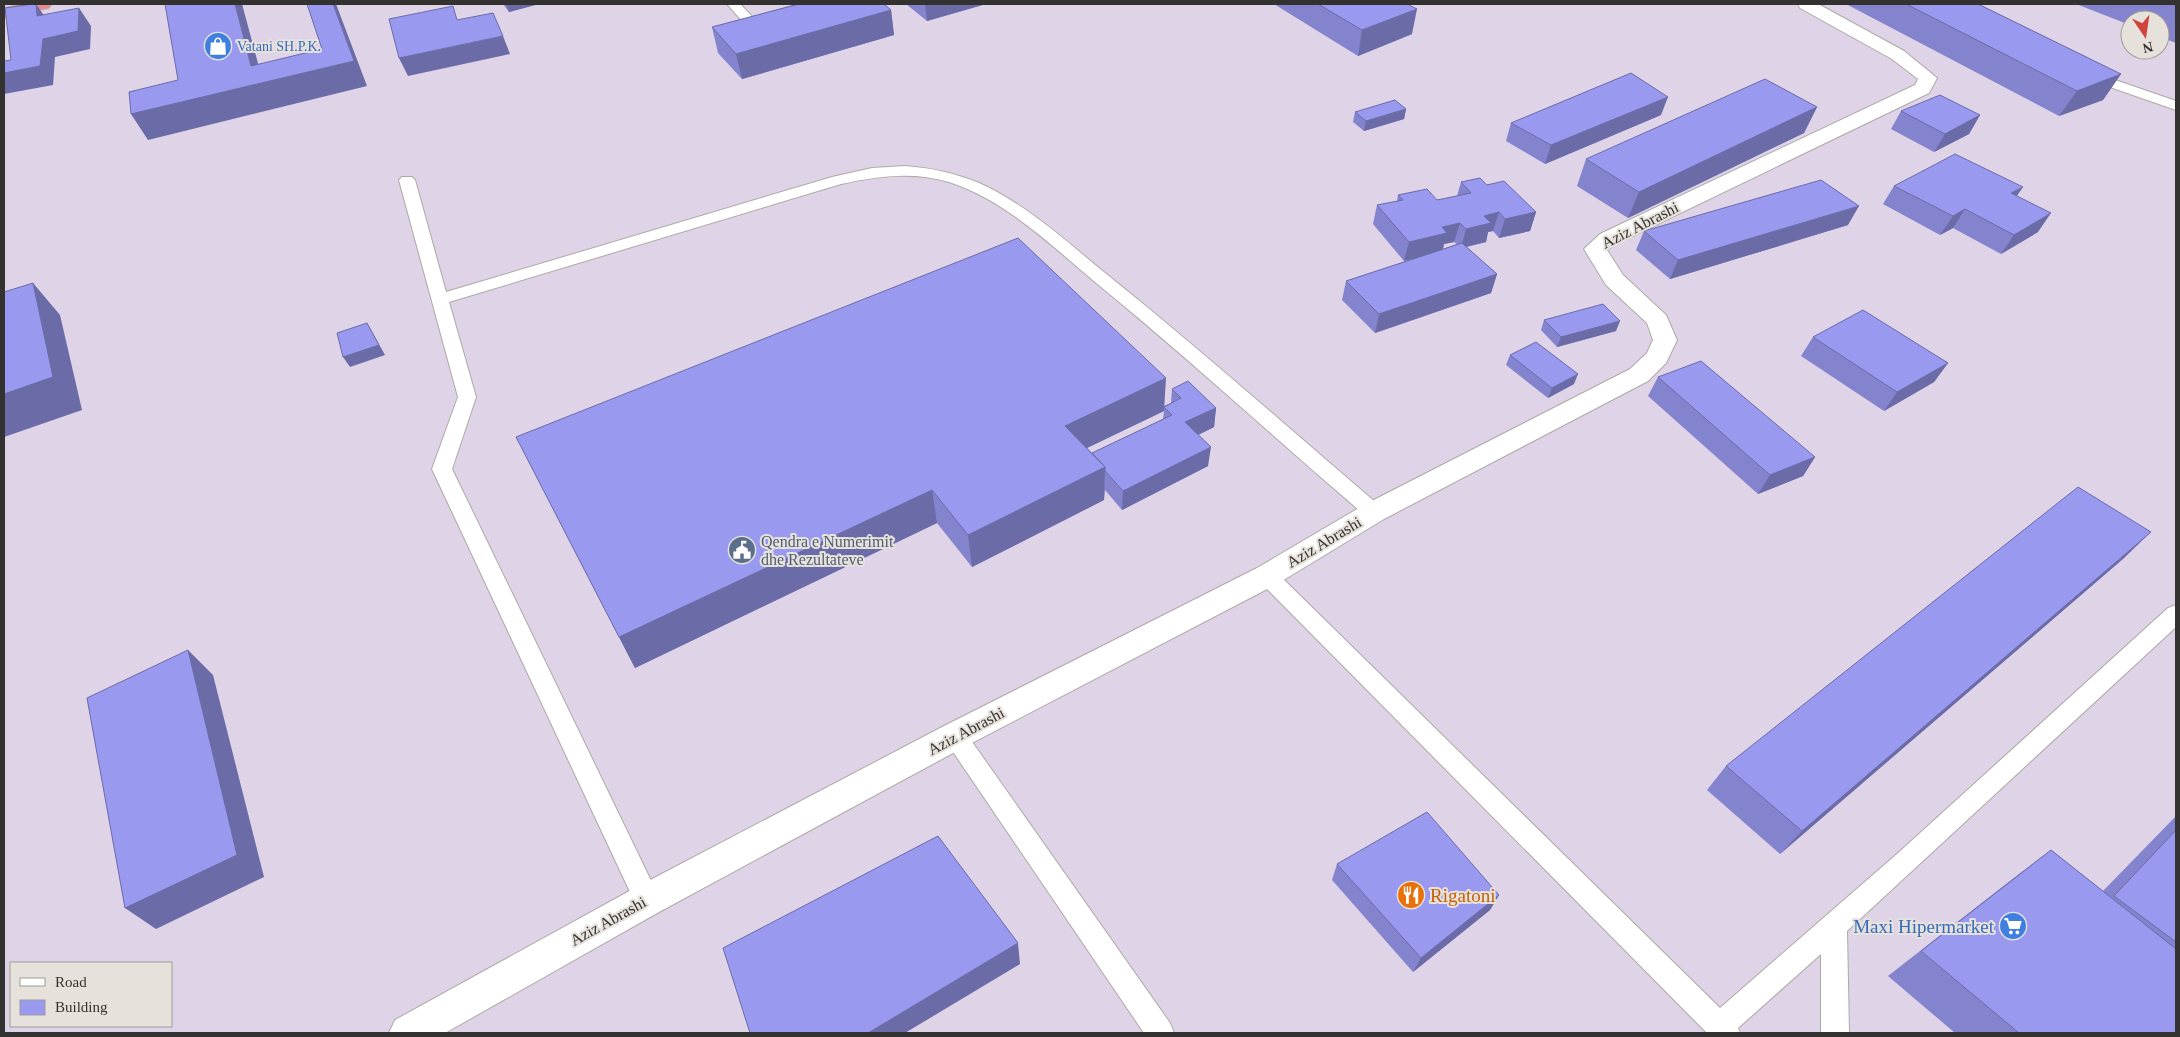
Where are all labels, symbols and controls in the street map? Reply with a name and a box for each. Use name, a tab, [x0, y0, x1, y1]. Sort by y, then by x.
north arrow	[2120, 10, 2170, 60]
shop icon: Vatani SH.P.K.	[203, 31, 233, 61]
place label: Vatani SH.P.K.	[237, 39, 321, 54]
text: N	[2141, 39, 2154, 56]
street label: Aziz Abrashi	[1599, 198, 1682, 252]
street label: Aziz Abrashi	[1284, 513, 1365, 571]
place label: Qendra e Numerimit dhe Rezultateve	[761, 533, 894, 568]
public building icon: Qendra e Numerimit dhe Rezultateve	[727, 535, 757, 565]
street label: Aziz Abrashi	[925, 704, 1008, 758]
restaurant icon: Rigatoni	[1396, 880, 1426, 910]
place label: Rigatoni	[1430, 885, 1495, 906]
street label: Aziz Abrashi	[567, 893, 649, 949]
supermarket icon: Maxi Hipermarket	[1998, 911, 2028, 941]
place label: Maxi Hipermarket	[1853, 916, 1995, 937]
legend	[10, 962, 172, 1027]
text: Road	[55, 974, 87, 990]
text: Building	[55, 999, 108, 1015]

